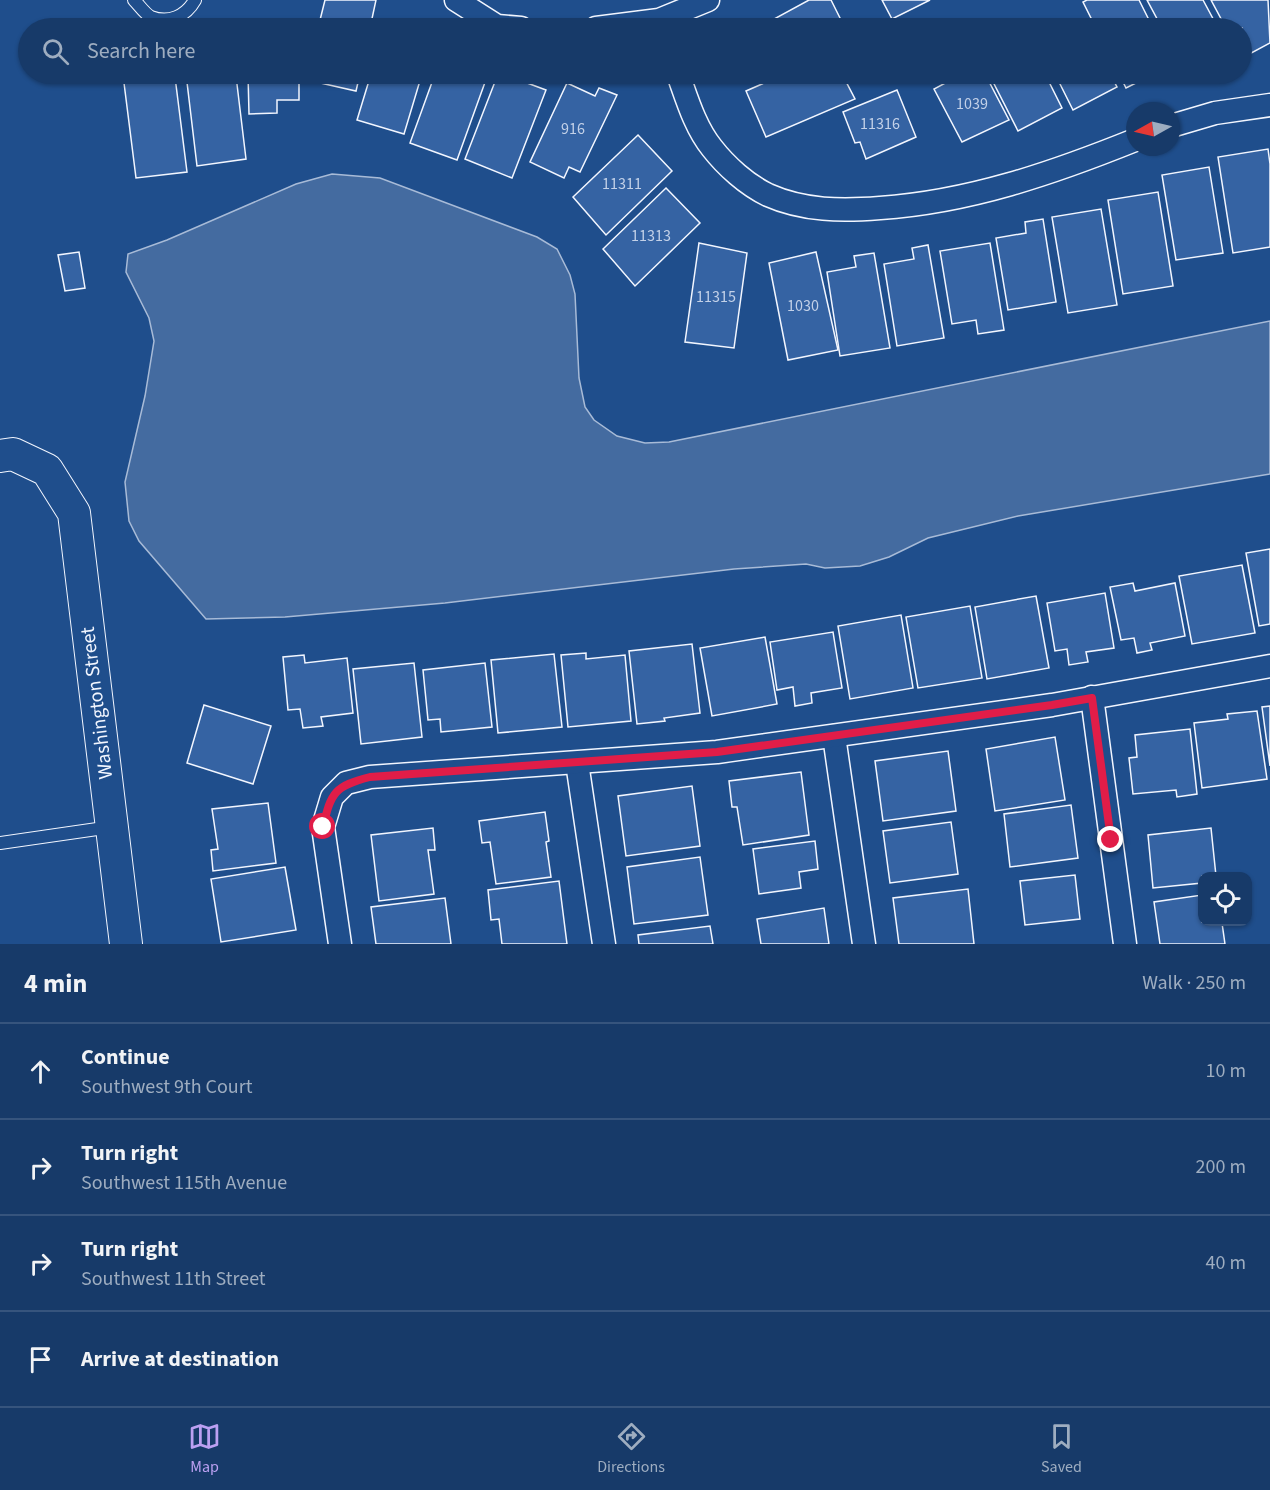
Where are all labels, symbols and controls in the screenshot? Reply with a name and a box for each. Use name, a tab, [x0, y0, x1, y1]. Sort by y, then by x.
search box	[18, 18, 1252, 84]
icon: search	[39, 35, 72, 68]
text: Search here	[87, 35, 195, 67]
house number: 1039	[956, 93, 988, 115]
north arrow	[1126, 102, 1180, 156]
house number: 11316	[860, 113, 900, 135]
house number: 916	[561, 118, 585, 140]
house number: 11311	[602, 173, 642, 195]
house number: 11313	[631, 225, 671, 247]
house number: 11315	[696, 286, 736, 308]
house number: 1030	[787, 295, 819, 317]
street label: Washington Street	[74, 625, 120, 781]
route start	[309, 813, 335, 839]
route end	[1097, 826, 1123, 852]
map controls	[1198, 872, 1252, 926]
button: locate	[1198, 872, 1252, 926]
text: 4 min	[24, 965, 87, 1002]
text: Walk · 250 m	[1142, 969, 1246, 997]
text: Continue	[81, 1041, 170, 1073]
icon: ahead	[24, 1055, 57, 1088]
text: 10 m	[1206, 1057, 1246, 1085]
text: Southwest 9th Court	[81, 1073, 252, 1101]
text: Turn right	[81, 1137, 178, 1169]
icon: right	[24, 1151, 57, 1184]
text: 200 m	[1196, 1153, 1246, 1181]
text: Southwest 115th Avenue	[81, 1169, 287, 1197]
text: Turn right	[81, 1233, 178, 1265]
icon: right	[24, 1247, 57, 1280]
text: 40 m	[1206, 1249, 1246, 1277]
text: Southwest 11th Street	[81, 1265, 266, 1293]
icon: arrive	[24, 1343, 57, 1376]
text: Arrive at destination	[81, 1343, 279, 1375]
tab: Map	[188, 1420, 221, 1478]
tab: Directions	[597, 1420, 665, 1478]
tab: Saved	[1041, 1420, 1082, 1478]

